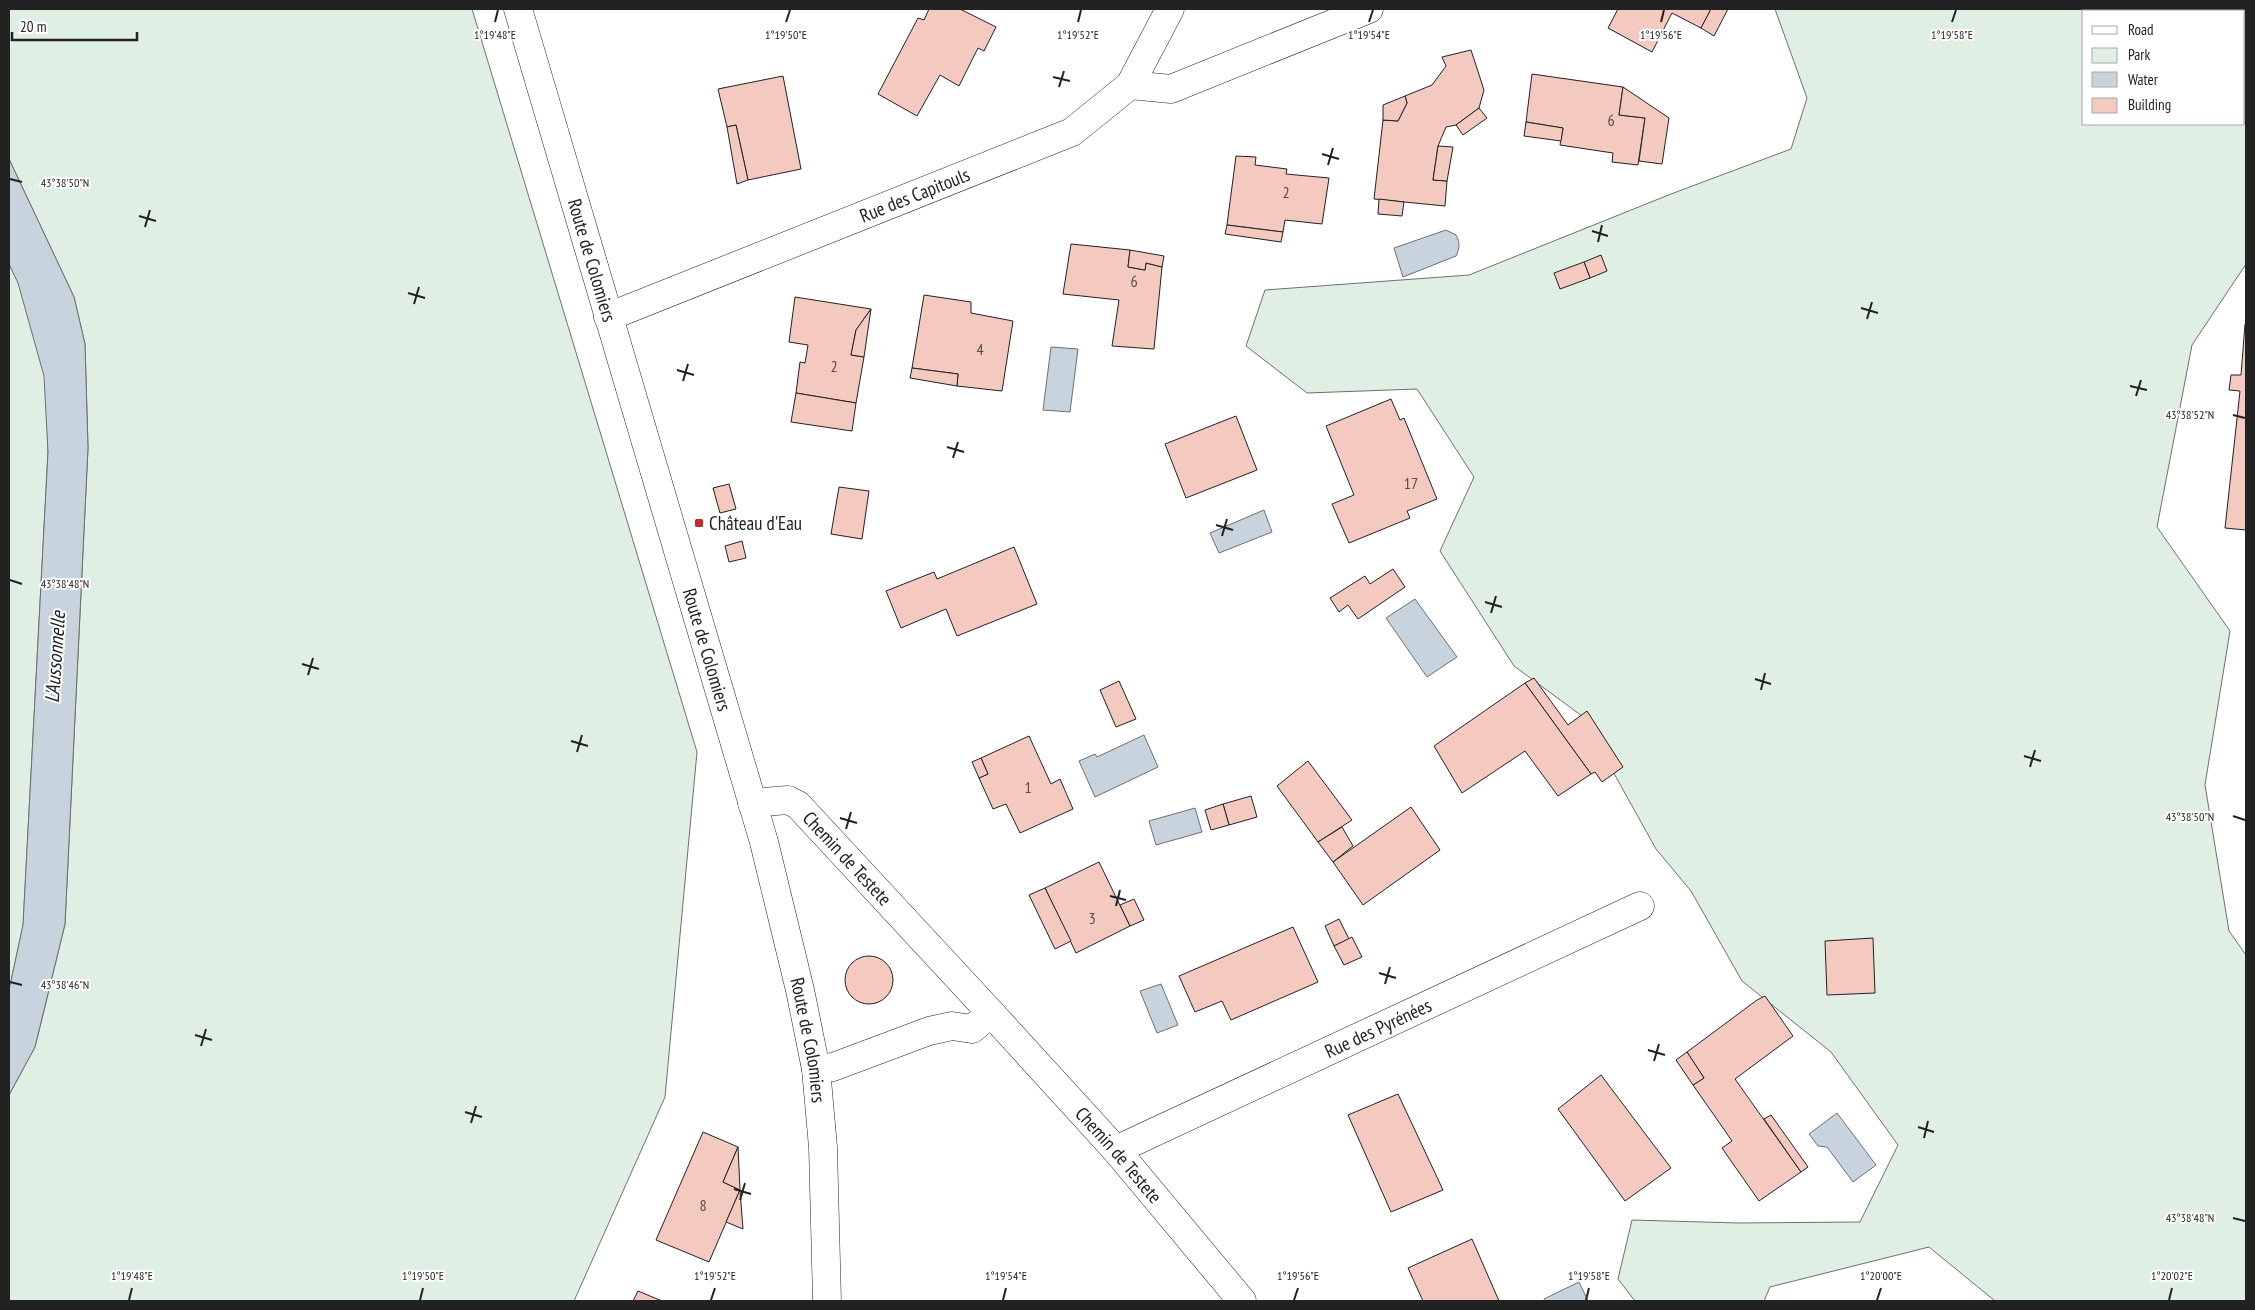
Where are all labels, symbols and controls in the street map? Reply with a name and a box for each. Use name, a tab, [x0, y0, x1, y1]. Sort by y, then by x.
scale bar	[12, 10, 138, 42]
legend	[2082, 10, 2245, 125]
text: 20 m	[20, 17, 46, 36]
text: Road	[2128, 20, 2154, 39]
text: 1°19'48"E	[474, 27, 516, 42]
text: 1°19'50"E	[765, 27, 807, 42]
text: 1°19'52"E	[1057, 27, 1099, 42]
text: 1°19'54"E	[1348, 27, 1390, 42]
text: 1°19'56"E	[1640, 27, 1682, 42]
text: 1°19'58"E	[1931, 27, 1973, 42]
text: Park	[2128, 45, 2150, 64]
text: Water	[2128, 70, 2159, 89]
text: Building	[2128, 95, 2171, 114]
house number: 6	[1607, 110, 1615, 130]
street label: Rue des Capitouls	[856, 162, 973, 228]
text: 43°38'50"N	[41, 175, 89, 190]
house number: 2	[1282, 182, 1290, 202]
street label: Route de Colomiers	[563, 196, 622, 325]
house number: 6	[1130, 271, 1138, 291]
house number: 4	[976, 339, 984, 359]
house number: 2	[830, 356, 838, 376]
text: 43°38'52"N	[2166, 407, 2214, 422]
house number: 17	[1404, 473, 1418, 493]
place label: Château d'Eau	[709, 511, 802, 535]
marker: Château d'Eau	[693, 517, 705, 529]
text: 43°38'48"N	[41, 576, 89, 591]
street label: Route de Colomiers	[678, 585, 737, 714]
water label: L'Aussonnelle	[39, 609, 71, 704]
house number: 1	[1024, 777, 1032, 797]
street label: Chemin de Testete	[798, 806, 897, 911]
text: 43°38'50"N	[2166, 809, 2214, 824]
house number: 3	[1088, 908, 1096, 928]
street label: Route de Colomiers	[785, 975, 831, 1104]
text: 43°38'46"N	[41, 977, 89, 992]
street label: Rue des Pyrénées	[1321, 993, 1435, 1063]
street label: Chemin de Testete	[1070, 1102, 1167, 1208]
house number: 8	[699, 1195, 707, 1215]
text: 43°38'48"N	[2166, 1210, 2214, 1225]
text: 1°19'48"E	[111, 1268, 153, 1283]
text: 1°19'50"E	[402, 1268, 444, 1283]
text: 1°19'52"E	[694, 1268, 736, 1283]
text: 1°19'54"E	[985, 1268, 1027, 1283]
text: 1°19'56"E	[1277, 1268, 1319, 1283]
text: 1°19'58"E	[1568, 1268, 1610, 1283]
text: 1°20'00"E	[1860, 1268, 1902, 1283]
text: 1°20'02"E	[2151, 1268, 2193, 1283]

